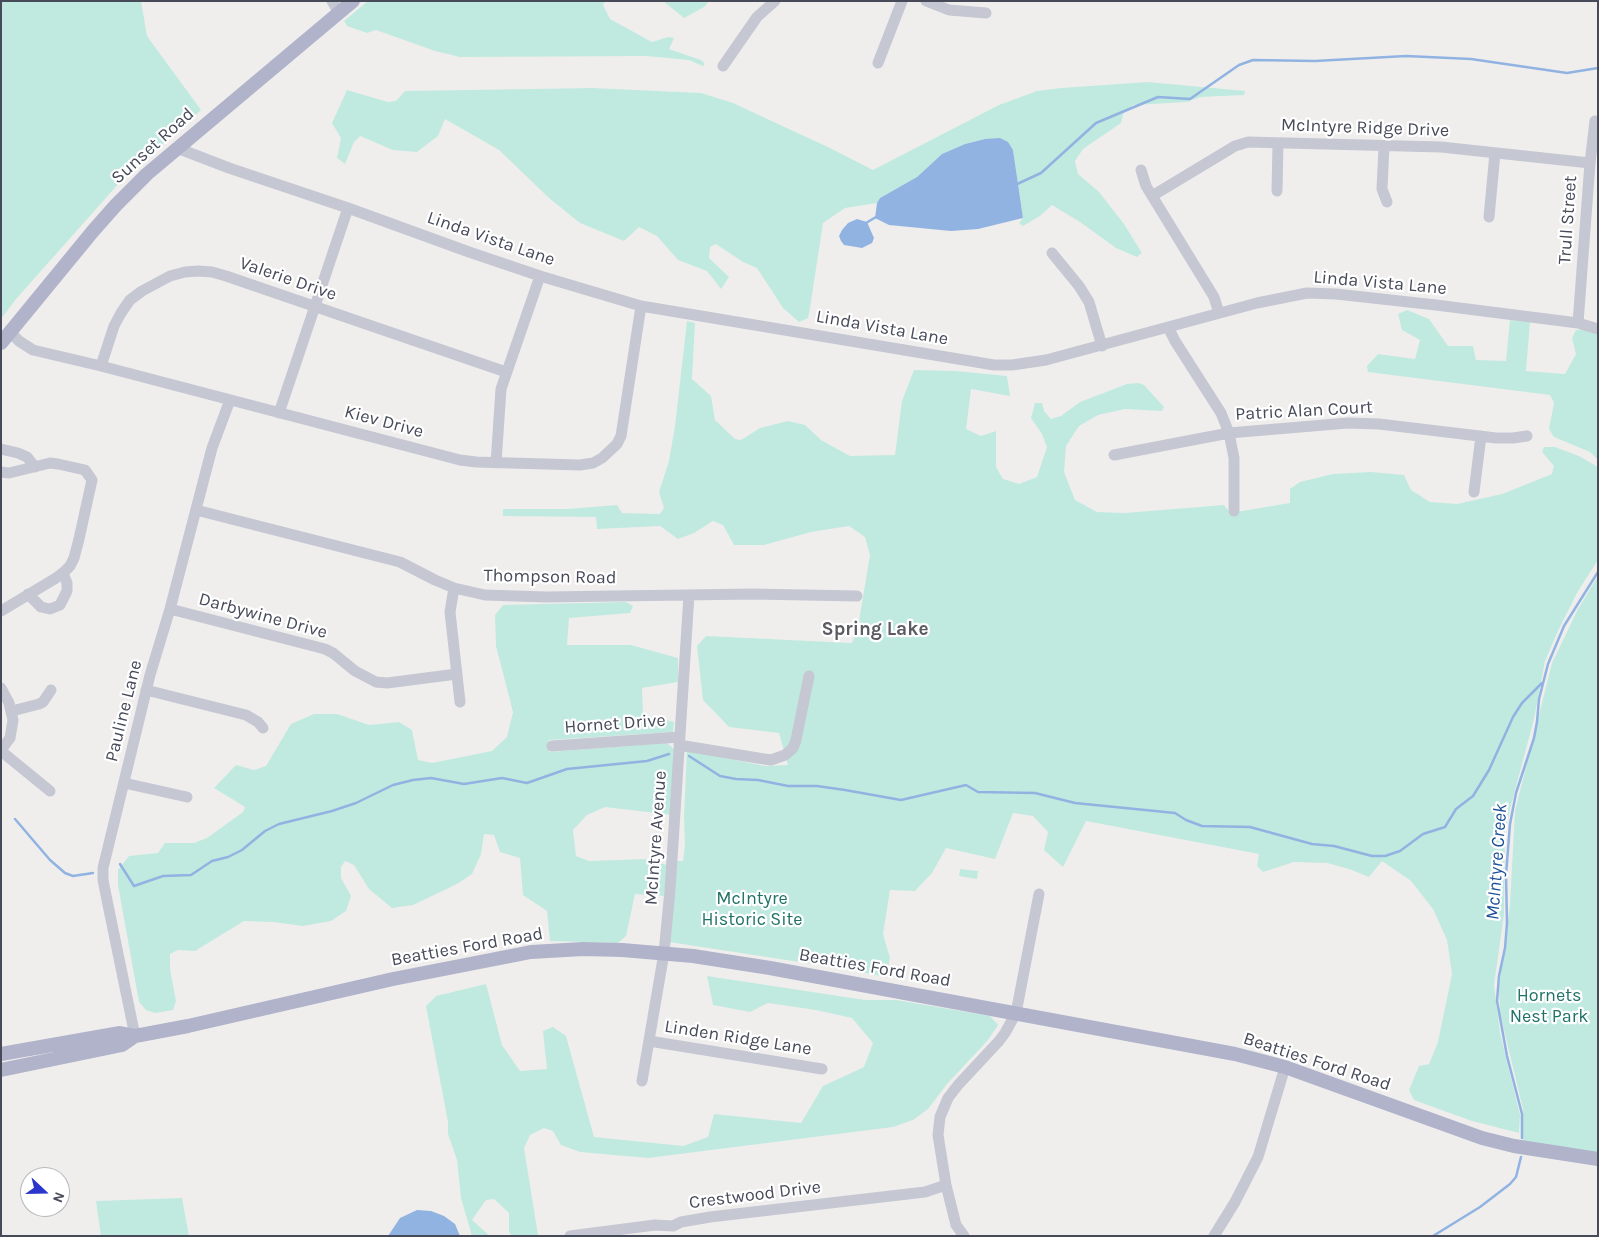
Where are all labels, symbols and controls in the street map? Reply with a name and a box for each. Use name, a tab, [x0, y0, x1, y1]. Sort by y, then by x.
street label: Sunset Road	[107, 103, 199, 189]
street label: McIntyre Ridge Drive	[1280, 114, 1450, 142]
street label: Trull Street	[1554, 175, 1582, 265]
street label: Linda Vista Lane	[424, 207, 558, 271]
street label: Valerie Drive	[237, 252, 339, 306]
street label: Linda Vista Lane	[1312, 266, 1448, 300]
street label: Linda Vista Lane	[814, 306, 950, 350]
street label: Patric Alan Court	[1235, 397, 1373, 425]
street label: Kiev Drive	[342, 401, 426, 443]
street label: Thompson Road	[483, 565, 617, 589]
street label: Darbywine Drive	[196, 588, 330, 644]
district label: Spring Lake	[822, 619, 928, 641]
street label: Pauline Lane	[101, 658, 147, 764]
street label: Hornet Drive	[564, 710, 666, 738]
street label: McIntyre Avenue	[641, 770, 671, 906]
water label: McIntyre Creek	[1482, 803, 1512, 921]
park label: McIntyre Historic Site	[701, 888, 803, 931]
street label: Beatties Ford Road	[389, 923, 545, 971]
street label: Beatties Ford Road	[797, 944, 953, 992]
park label: Hornets Nest Park	[1510, 985, 1588, 1028]
street label: Linden Ridge Lane	[663, 1016, 813, 1060]
street label: Beatties Ford Road	[1240, 1028, 1394, 1096]
north arrow	[20, 1167, 70, 1217]
street label: Crestwood Drive	[688, 1176, 822, 1214]
text: N	[49, 1189, 68, 1205]

